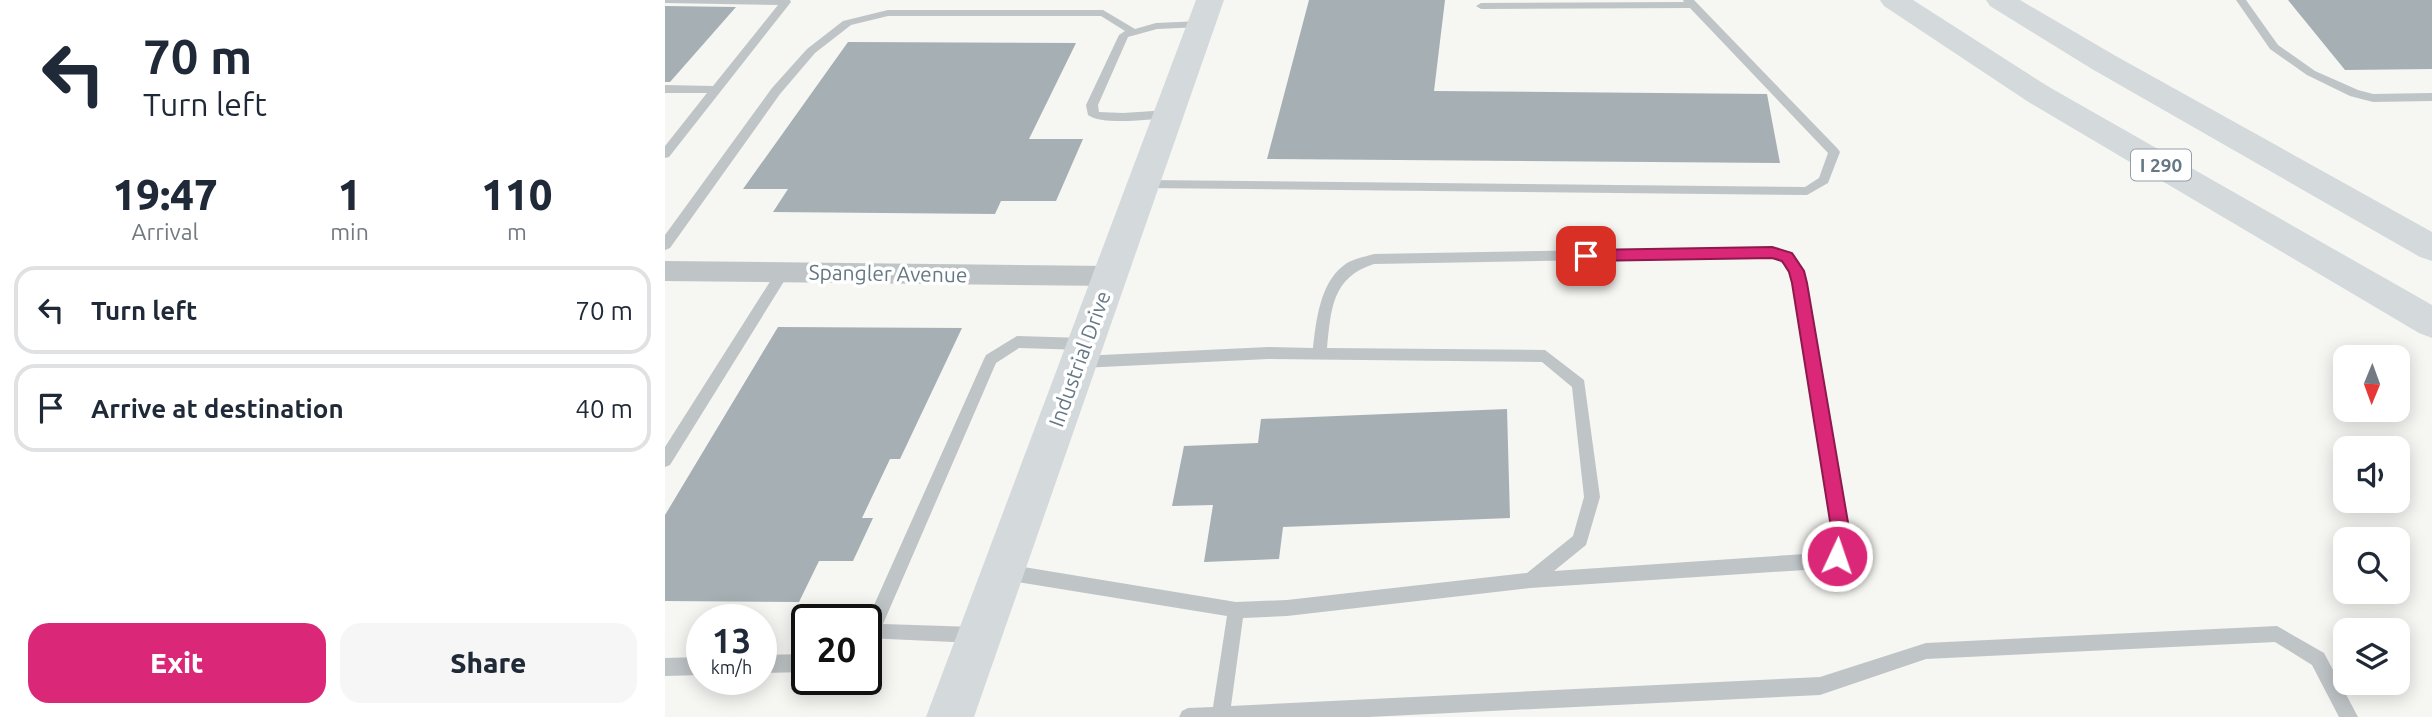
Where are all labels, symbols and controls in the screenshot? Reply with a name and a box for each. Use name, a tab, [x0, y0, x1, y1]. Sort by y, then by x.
icon: left	[28, 28, 119, 119]
text: 70 m	[143, 28, 252, 83]
text: Turn left	[143, 86, 267, 122]
road number: I 290	[2131, 150, 2191, 181]
text: 19:47	[113, 171, 218, 218]
text: 1	[338, 171, 361, 218]
text: 110	[481, 171, 552, 218]
text: Arrival	[132, 219, 199, 244]
text: min	[330, 219, 369, 244]
text: m	[507, 219, 527, 244]
pin	[1556, 226, 1616, 286]
icon: arrive	[1567, 237, 1605, 275]
street label: Spangler Avenue	[808, 260, 968, 286]
street label: Industrial Drive	[1043, 287, 1115, 430]
icon: left	[32, 291, 70, 329]
text: Turn left	[91, 296, 197, 325]
text: 70 m	[575, 296, 633, 325]
north arrow	[2333, 345, 2410, 422]
map controls	[2333, 345, 2410, 695]
icon: arrive	[32, 389, 70, 427]
text: Arrive at destination	[91, 394, 344, 423]
text: 40 m	[575, 394, 633, 423]
button: sound	[2333, 436, 2410, 513]
position arrow	[1800, 519, 1874, 593]
button: search	[2333, 527, 2410, 604]
speed limit sign: 20	[791, 604, 882, 695]
button: layers	[2333, 618, 2410, 695]
text: 13	[712, 620, 751, 660]
button: Exit	[28, 623, 326, 703]
button: Share	[340, 623, 637, 703]
text: km/h	[711, 657, 752, 677]

